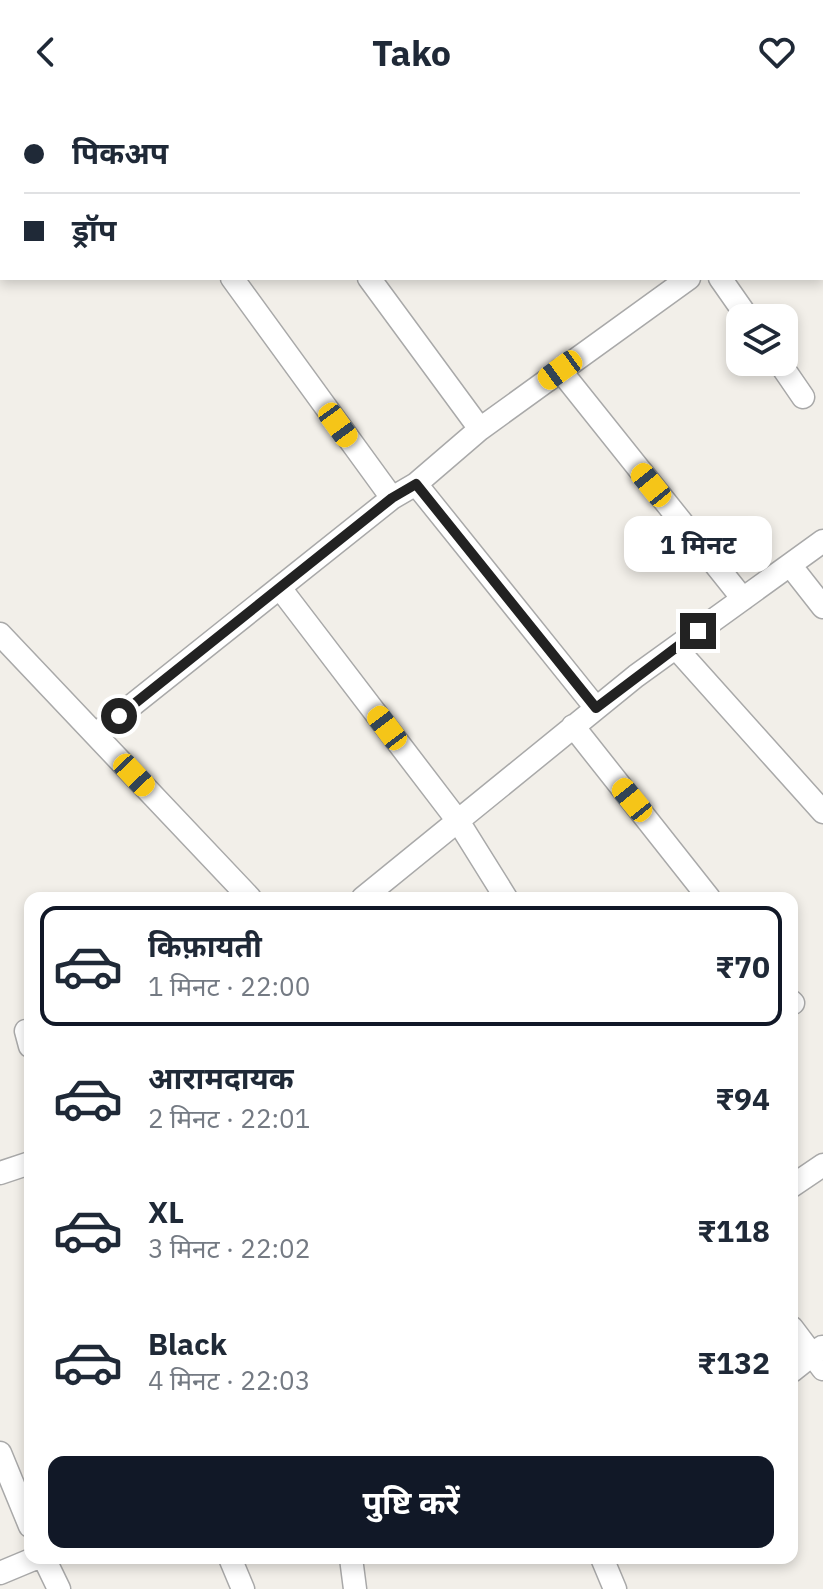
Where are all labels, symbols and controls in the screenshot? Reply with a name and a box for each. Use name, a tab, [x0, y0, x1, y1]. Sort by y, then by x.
text: Tako	[372, 29, 451, 76]
icon: back	[24, 30, 68, 74]
icon: heart	[755, 30, 799, 74]
text: पिकअप	[72, 133, 168, 172]
text: ड्रॉप	[72, 210, 116, 249]
map controls	[726, 304, 798, 376]
button: layers	[726, 304, 798, 376]
car	[534, 346, 586, 394]
car	[314, 399, 362, 451]
car	[627, 459, 675, 511]
callout: 1 मिनट	[624, 515, 772, 571]
text: 1 मिनट	[660, 527, 736, 561]
route end	[680, 613, 716, 649]
route start	[101, 698, 137, 734]
car	[363, 702, 411, 754]
car	[109, 749, 159, 801]
car	[608, 774, 656, 826]
text: किफ़ायती	[148, 926, 262, 965]
icon: car	[52, 930, 124, 1002]
text: ₹70	[715, 947, 770, 986]
text: 1 मिनट · 22:00	[148, 969, 310, 1003]
text: आरामदायक	[148, 1058, 294, 1097]
icon: car	[52, 1062, 124, 1134]
text: ₹94	[715, 1079, 770, 1118]
text: 2 मिनट · 22:01	[148, 1101, 310, 1135]
text: XL	[148, 1192, 184, 1231]
icon: car	[52, 1194, 124, 1266]
text: ₹118	[697, 1211, 770, 1250]
text: 3 मिनट · 22:02	[148, 1231, 310, 1265]
text: Black	[148, 1324, 227, 1363]
icon: car	[52, 1326, 124, 1398]
text: ₹132	[697, 1343, 770, 1382]
text: 4 मिनट · 22:03	[148, 1363, 310, 1397]
button: पुष्टि करें	[48, 1456, 774, 1548]

